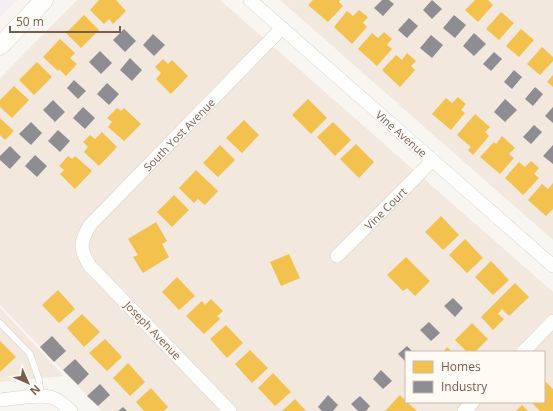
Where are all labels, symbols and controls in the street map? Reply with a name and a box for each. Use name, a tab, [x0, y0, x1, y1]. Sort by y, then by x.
scale bar	[10, 8, 120, 34]
text: 50 m	[16, 13, 44, 30]
street label: South Yost Avenue	[140, 94, 218, 174]
street label: Vine Avenue	[373, 107, 431, 160]
street label: Vine Court	[361, 184, 409, 232]
street label: Joseph Avenue	[121, 297, 185, 362]
legend	[405, 351, 545, 403]
text: Homes	[441, 358, 481, 375]
north arrow	[8, 363, 48, 403]
text: Industry	[441, 378, 488, 395]
text: N	[27, 382, 44, 399]

